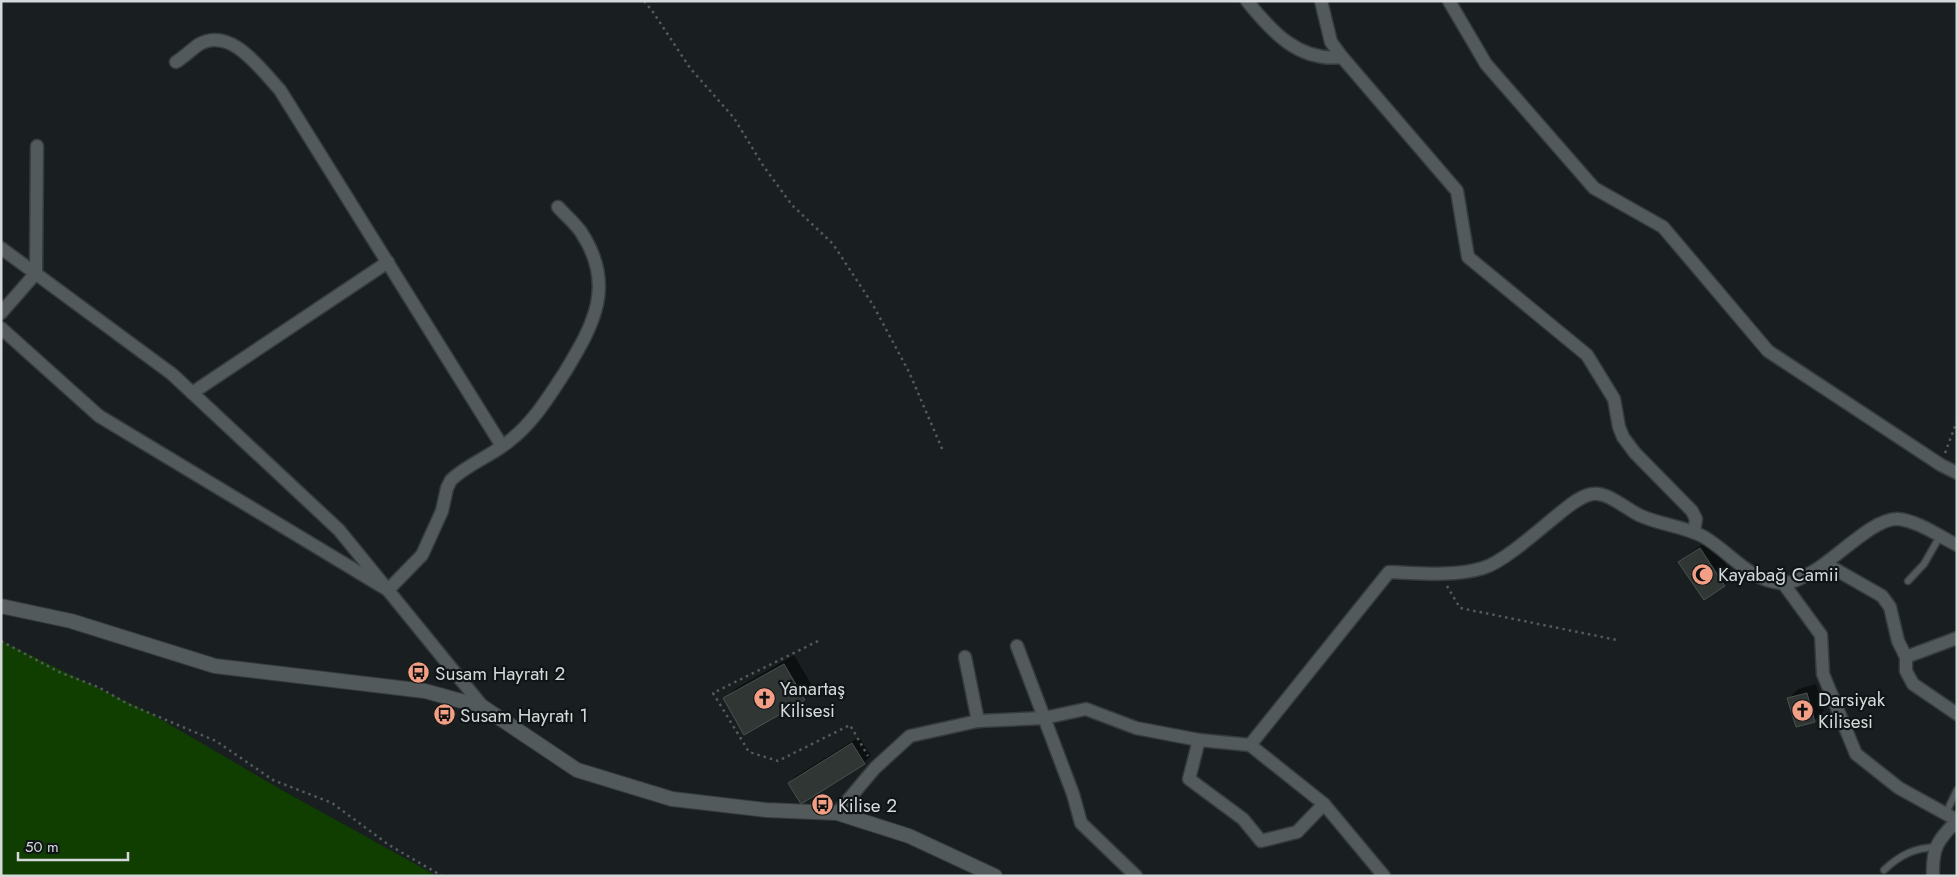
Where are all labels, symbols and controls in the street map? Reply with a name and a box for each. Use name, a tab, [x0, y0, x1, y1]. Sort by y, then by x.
place label: Kayabağ Camii	[1718, 561, 1839, 588]
mosque icon: Kayabağ Camii	[1690, 562, 1714, 586]
place label: Susam Hayratı 2	[435, 660, 565, 687]
bus stop icon: Susam Hayratı 2	[407, 661, 431, 685]
place label: Yanartaş Kilisesi	[780, 675, 845, 724]
place label: Darsiyak Kilisesi	[1818, 686, 1886, 735]
church icon: Yanartaş Kilisesi	[752, 687, 776, 711]
church icon: Darsiyak Kilisesi	[1790, 698, 1814, 722]
place label: Susam Hayratı 1	[460, 702, 588, 729]
bus stop icon: Susam Hayratı 1	[432, 703, 456, 727]
place label: Kilise 2	[838, 792, 897, 819]
bus stop icon: Kilise 2	[810, 793, 834, 817]
scale bar	[18, 830, 128, 862]
text: 50 m	[25, 836, 59, 858]

